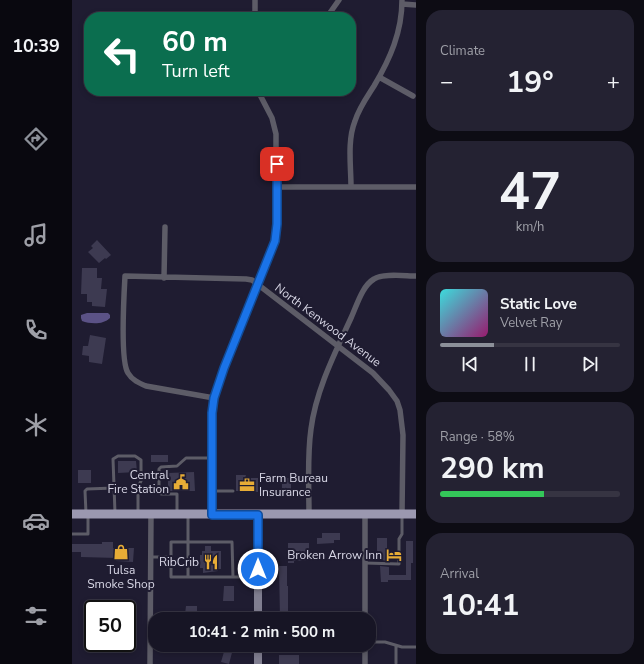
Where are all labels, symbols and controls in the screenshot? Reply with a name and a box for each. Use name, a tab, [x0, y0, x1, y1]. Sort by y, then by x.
text: 60 m	[162, 23, 228, 61]
icon: left	[96, 28, 148, 80]
text: 10:39	[12, 34, 60, 58]
text: Climate	[440, 42, 485, 60]
text: Turn left	[162, 59, 230, 83]
text: 19°	[506, 62, 554, 103]
text: −	[440, 67, 453, 97]
text: +	[607, 67, 620, 97]
icon: directions	[22, 125, 50, 153]
pin	[260, 147, 294, 181]
icon: arrive	[266, 153, 288, 175]
text: 47	[499, 156, 561, 227]
text: km/h	[516, 218, 544, 236]
icon: music	[22, 221, 50, 249]
street label: North Kenwood Avenue	[272, 280, 384, 370]
text: Static Love	[500, 294, 577, 314]
text: Velvet Ray	[500, 314, 562, 332]
icon: phone	[22, 316, 50, 344]
icon: previous	[459, 353, 481, 375]
icon: pause	[519, 353, 541, 375]
icon: next	[579, 353, 601, 375]
icon: climate	[22, 411, 50, 439]
text: Range · 58%	[440, 428, 515, 446]
text: 290 km	[440, 448, 545, 489]
place label: Central Fire Station	[108, 467, 169, 497]
place label: Farm Bureau Insurance	[259, 470, 328, 500]
public building icon: Central Fire Station	[172, 473, 190, 491]
office icon: Farm Bureau Insurance	[238, 476, 256, 494]
icon: car	[22, 507, 50, 535]
shop icon: Tulsa Smoke Shop	[112, 543, 130, 561]
hotel icon: Broken Arrow Inn	[385, 546, 403, 564]
place label: Broken Arrow Inn	[287, 547, 382, 563]
position arrow	[237, 548, 279, 590]
restaurant icon: RibCrib	[202, 553, 220, 571]
place label: RibCrib	[159, 554, 199, 570]
place label: Tulsa Smoke Shop	[87, 562, 155, 592]
text: Arrival	[440, 565, 479, 583]
text: 10:41	[440, 585, 519, 626]
speed limit sign: 50	[84, 600, 136, 652]
icon: filters	[22, 602, 50, 630]
text: 10:41 · 2 min · 500 m	[189, 622, 335, 642]

